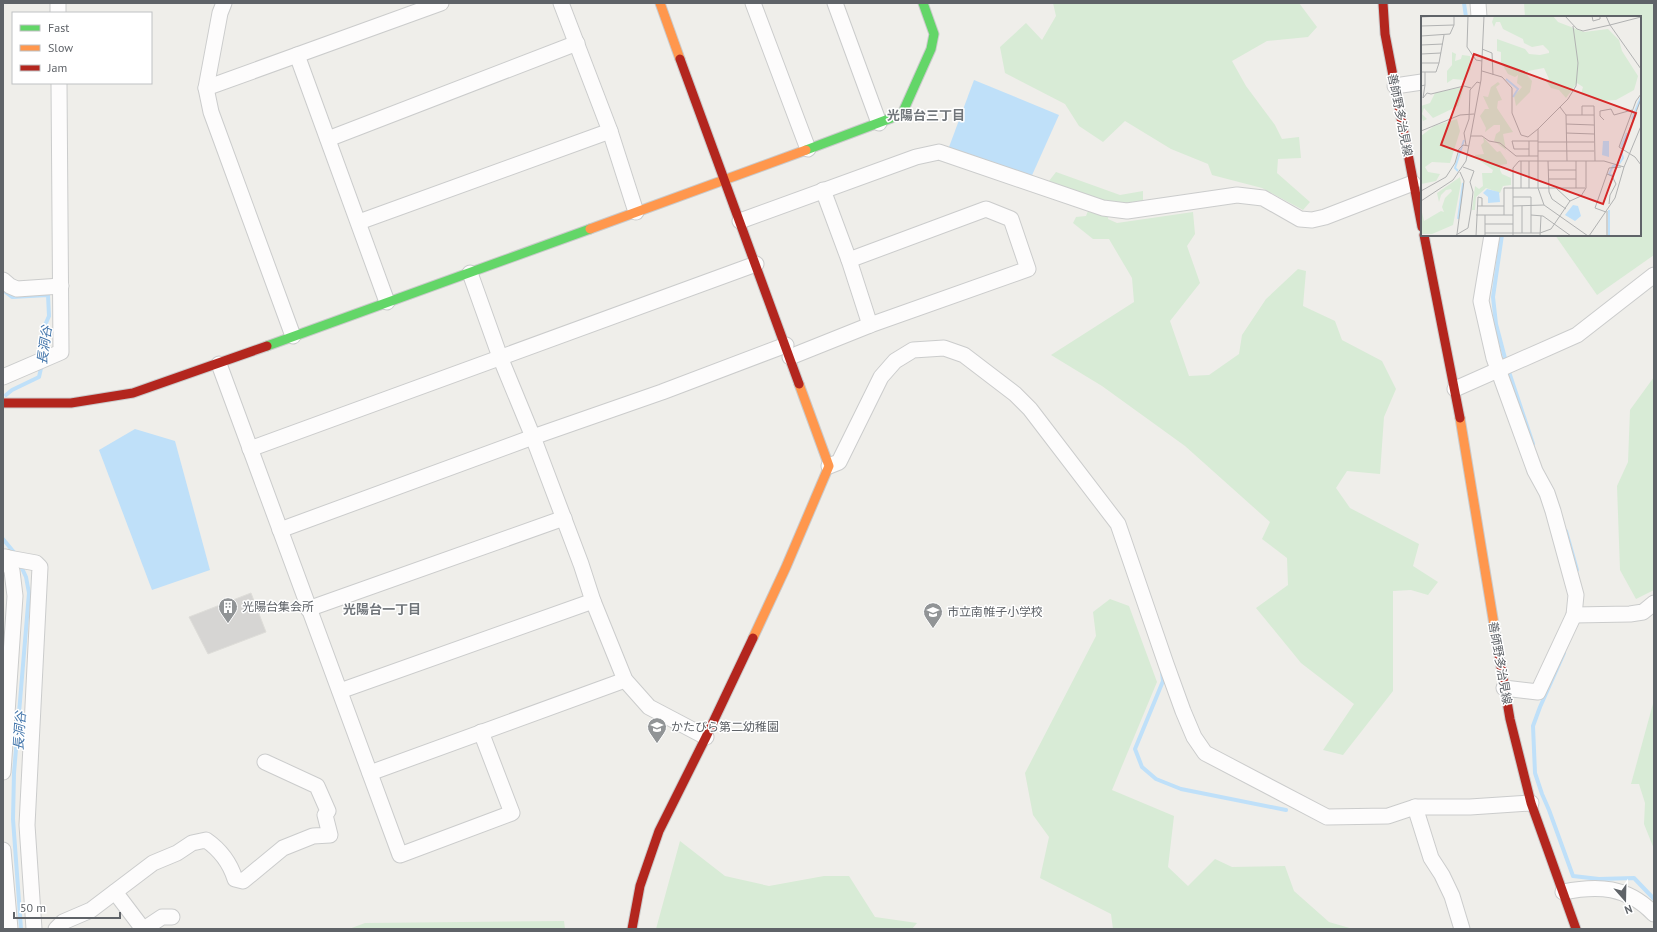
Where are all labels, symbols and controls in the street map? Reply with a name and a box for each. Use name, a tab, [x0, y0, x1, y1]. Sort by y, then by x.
legend	[12, 12, 152, 84]
inset map	[1421, 16, 1641, 236]
text: Fast	[48, 20, 69, 35]
text: Slow	[48, 40, 73, 55]
text: Jam	[47, 60, 67, 75]
street label: 善師野多治見線	[1385, 72, 1416, 158]
district label: 光陽台三丁目	[887, 107, 965, 124]
water label: 長洞谷	[33, 324, 56, 366]
building icon: 光陽台集会所	[217, 596, 239, 624]
place label: 光陽台集会所	[242, 599, 314, 614]
district label: 光陽台一丁目	[343, 601, 421, 618]
school or university icon: 市立南帷子小学校	[922, 601, 944, 629]
place label: 市立南帷子小学校	[947, 604, 1043, 619]
street label: 善師野多治見線	[1486, 620, 1515, 706]
water label: 長洞谷	[10, 710, 29, 751]
school or university icon: かたびら第二幼稚園	[646, 716, 668, 744]
place label: かたびら第二幼稚園	[671, 719, 779, 734]
north arrow	[1605, 880, 1645, 920]
scale bar	[14, 894, 120, 920]
text: 50 m	[20, 900, 46, 915]
text: N	[1623, 902, 1634, 917]

